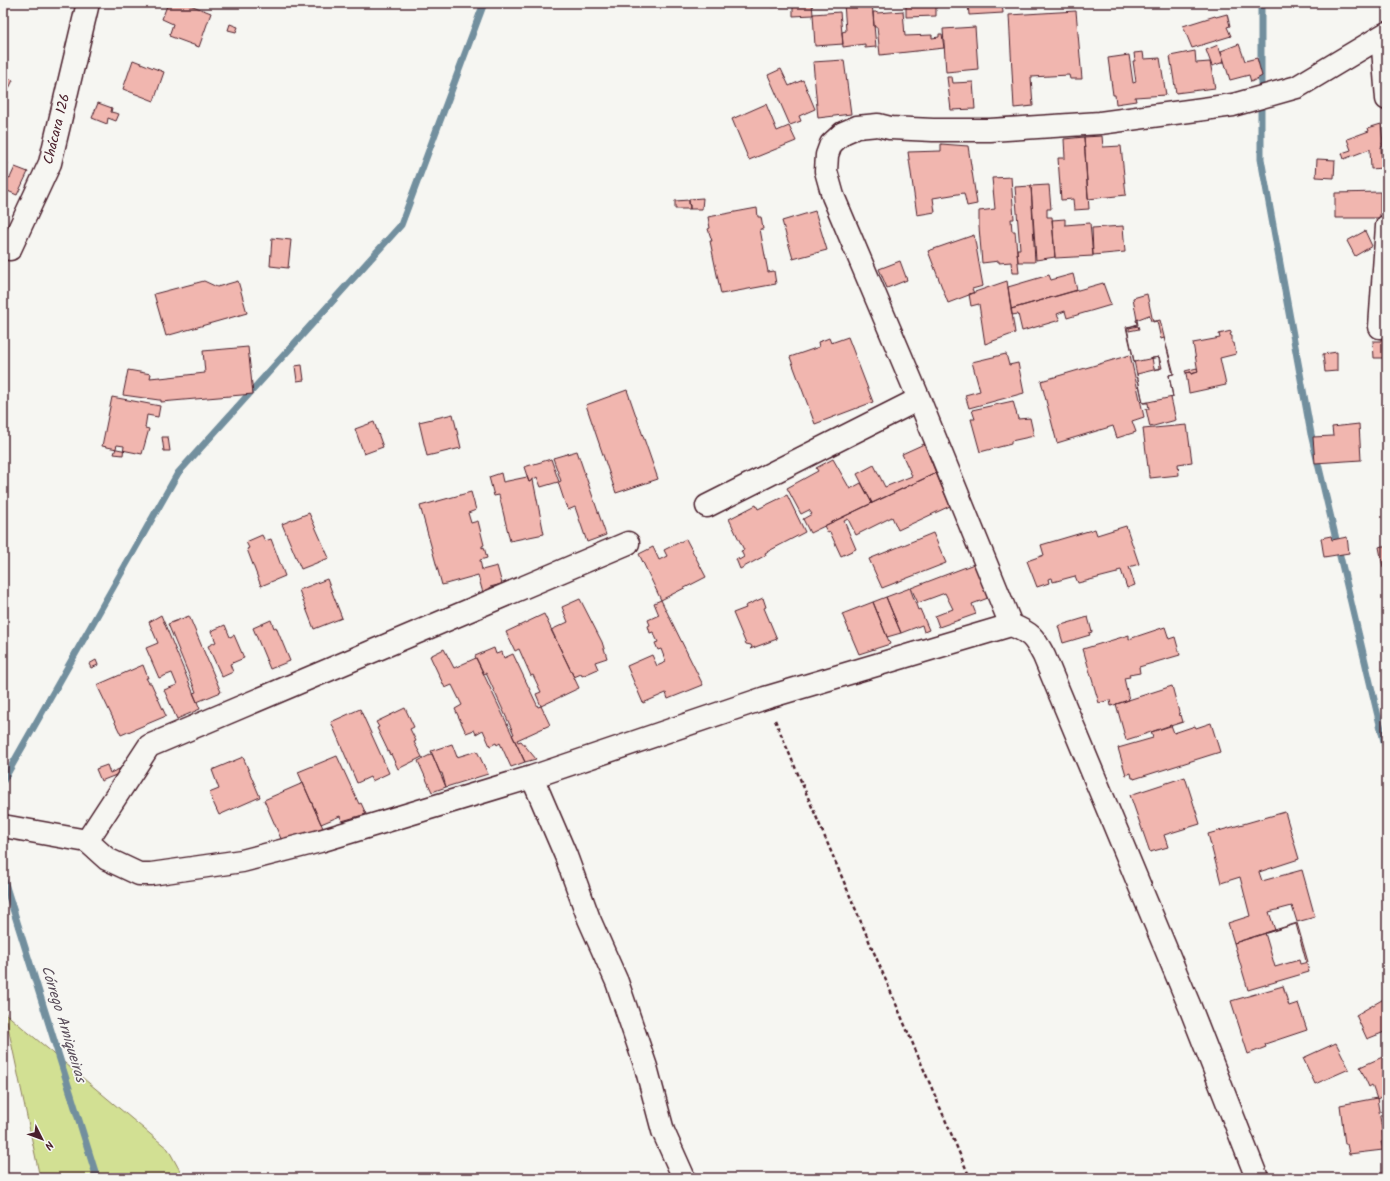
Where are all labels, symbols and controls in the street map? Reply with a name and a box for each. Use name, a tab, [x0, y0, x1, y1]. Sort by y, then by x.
street label: Chácara 126	[38, 91, 76, 167]
water label: Córrego Arniqueiras	[34, 963, 93, 1087]
north arrow	[22, 1119, 62, 1159]
text: N	[40, 1136, 58, 1154]

